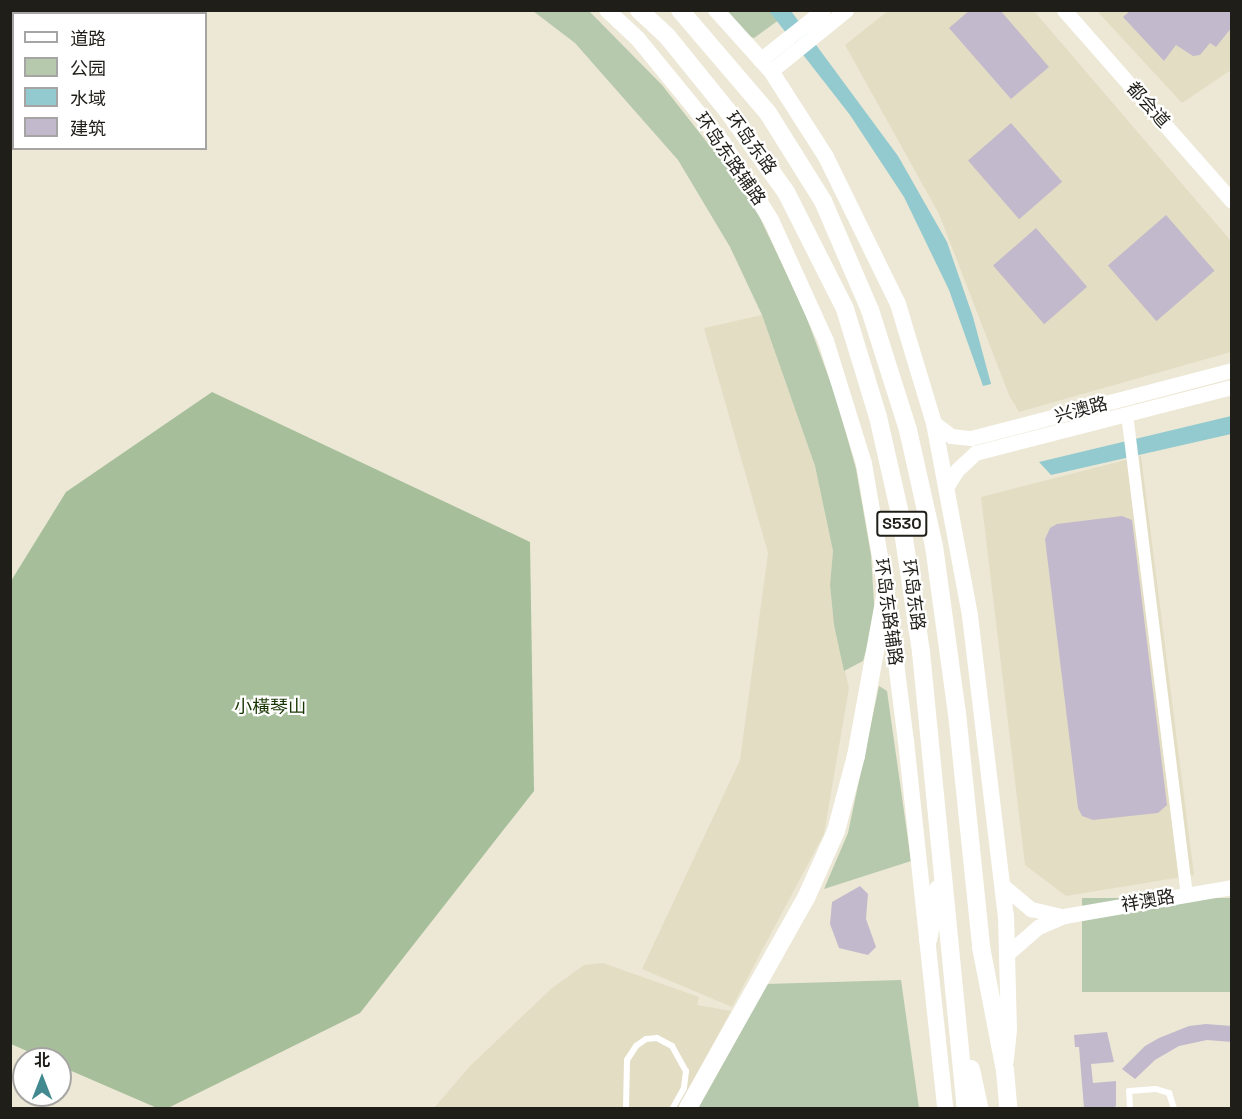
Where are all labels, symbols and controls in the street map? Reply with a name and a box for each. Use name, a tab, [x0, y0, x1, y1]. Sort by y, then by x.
legend	[12, 12, 207, 150]
text: 道路	[70, 27, 106, 50]
text: 公园	[70, 57, 106, 80]
street label: 都会道	[1122, 78, 1174, 132]
text: 水域	[70, 87, 106, 110]
street label: 环岛东路	[721, 108, 781, 178]
street label: 环岛东路辅路	[690, 109, 770, 209]
text: 建筑	[70, 117, 106, 140]
street label: 兴澳路	[1052, 393, 1110, 427]
road number: S530	[875, 511, 929, 537]
street label: 环岛东路辅路	[870, 557, 906, 667]
street label: 环岛东路	[897, 558, 929, 632]
park label: 小橫琴山	[234, 696, 306, 718]
street label: 祥澳路	[1120, 886, 1176, 916]
north arrow	[12, 1047, 72, 1107]
text: 北	[34, 1050, 50, 1071]

